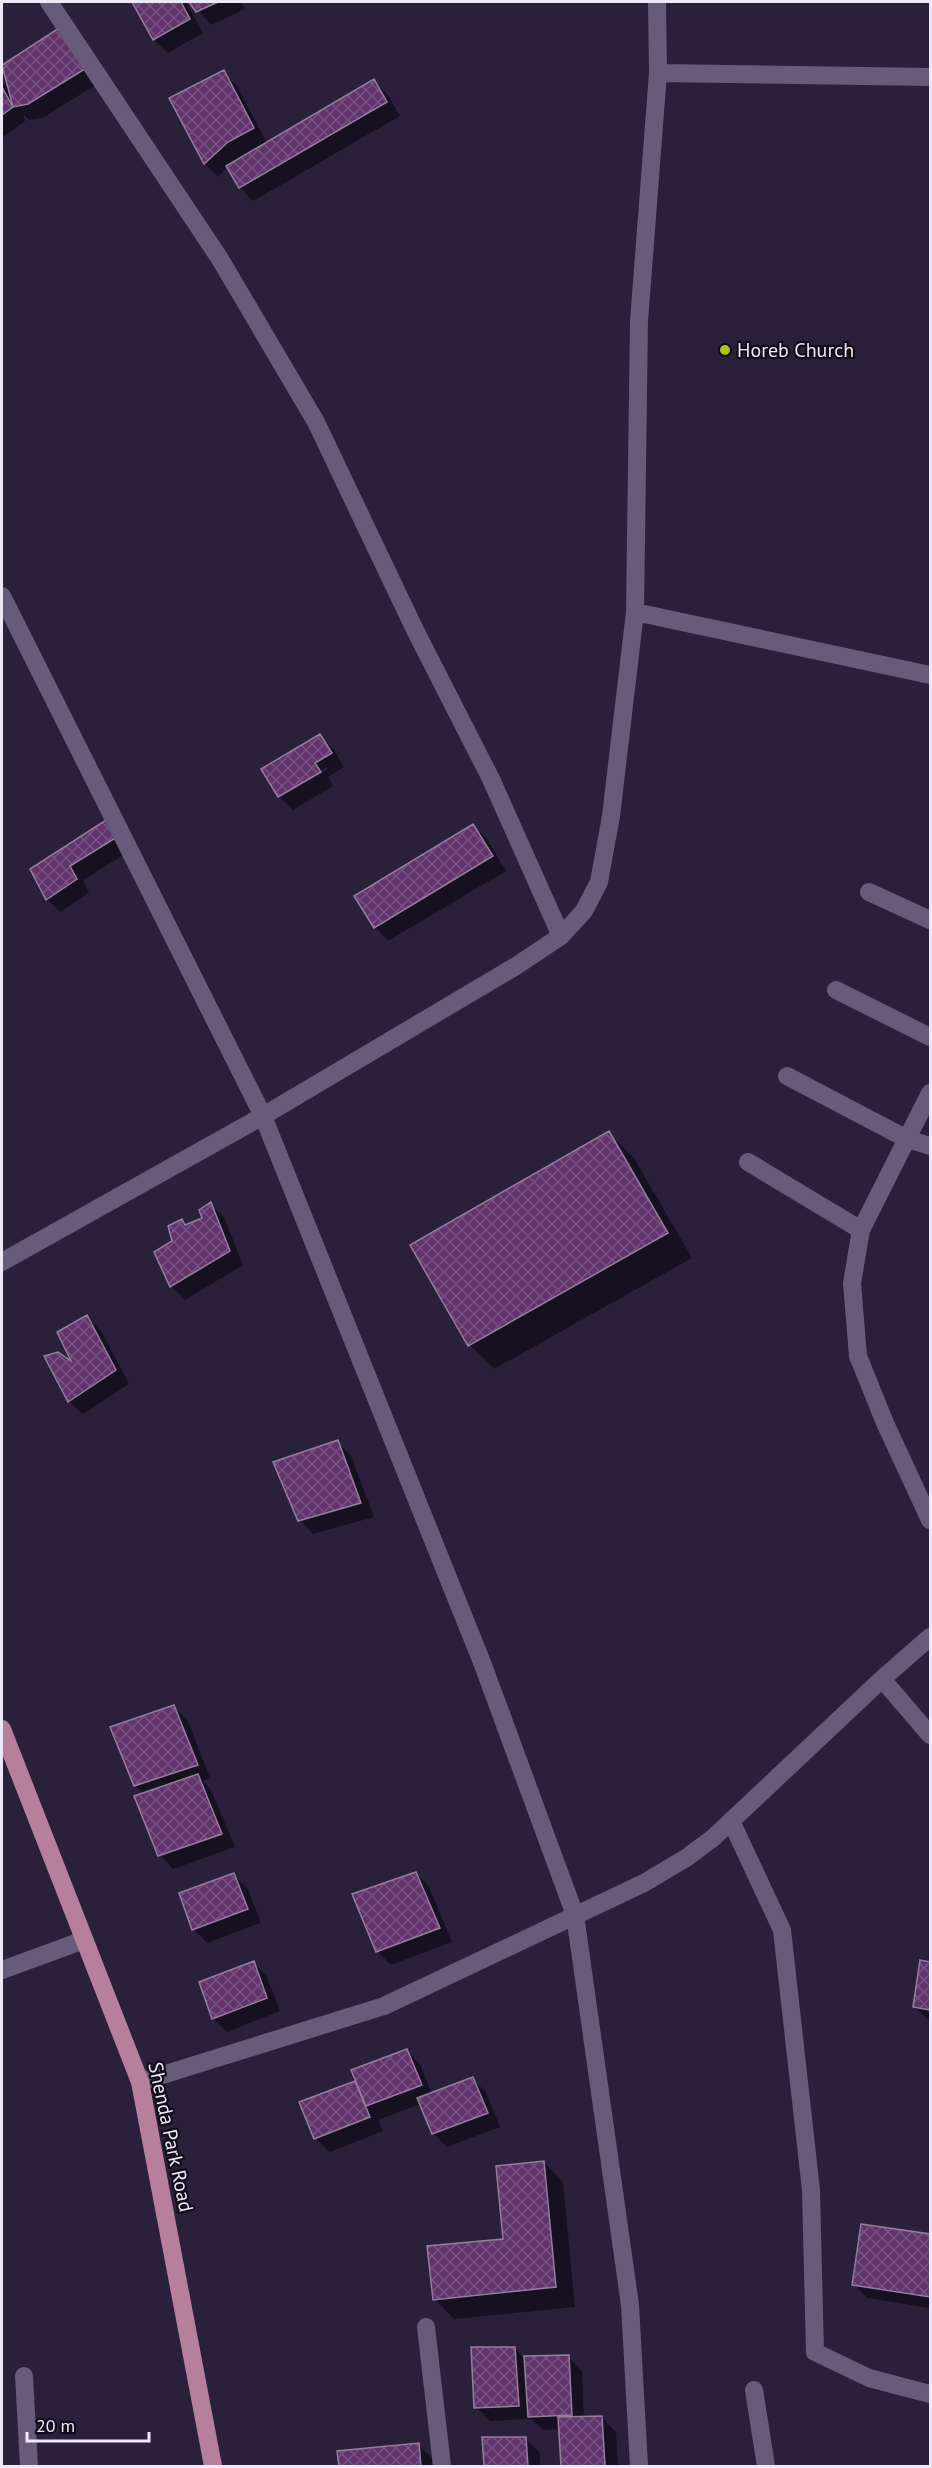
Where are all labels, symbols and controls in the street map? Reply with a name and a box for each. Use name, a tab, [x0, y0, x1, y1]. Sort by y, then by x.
place label: Horeb Church	[737, 337, 854, 363]
marker: Horeb Church	[718, 343, 732, 357]
street label: Shenda Park Road	[142, 2060, 200, 2214]
scale bar	[27, 2405, 148, 2443]
text: 20 m	[36, 2414, 75, 2437]

